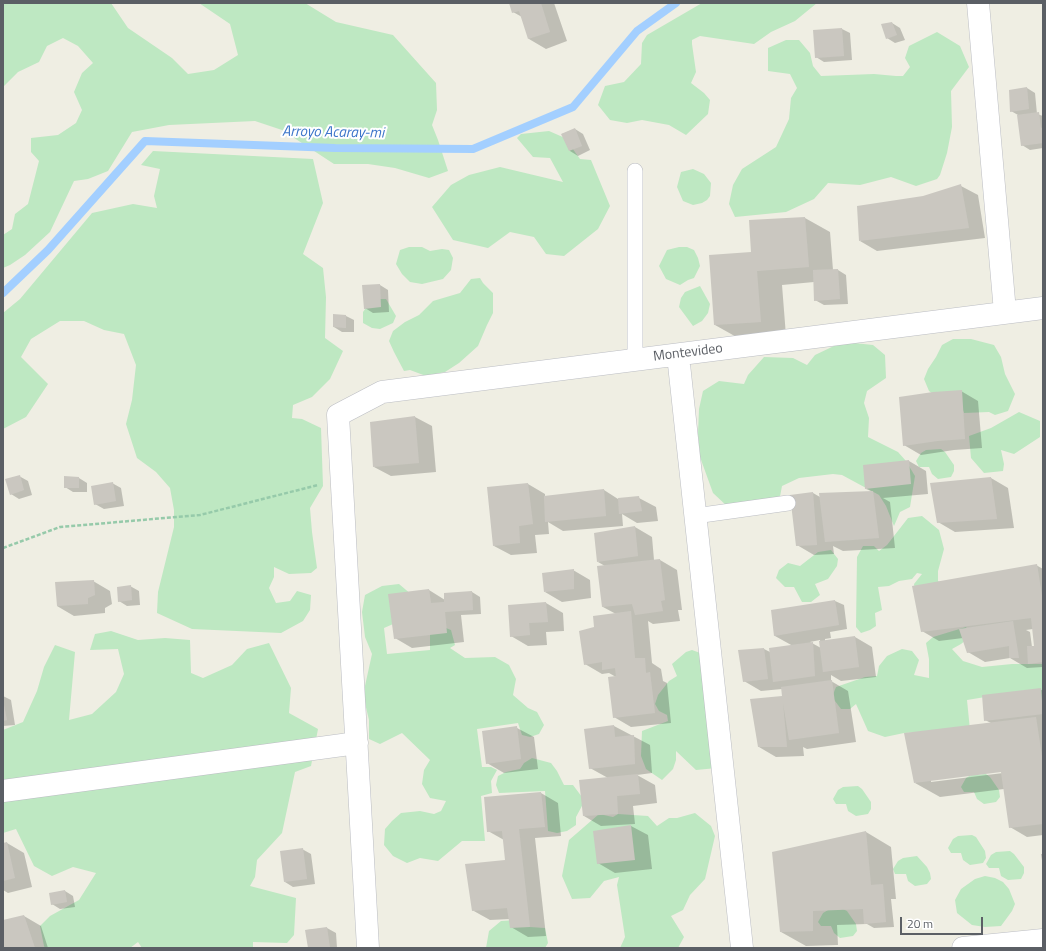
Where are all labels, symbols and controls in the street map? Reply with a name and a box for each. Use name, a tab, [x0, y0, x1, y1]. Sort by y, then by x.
water label: Arroyo Acaray-mi	[282, 123, 384, 143]
street label: Montevideo	[652, 340, 724, 366]
scale bar	[902, 909, 985, 935]
text: 20 m	[907, 914, 933, 933]

